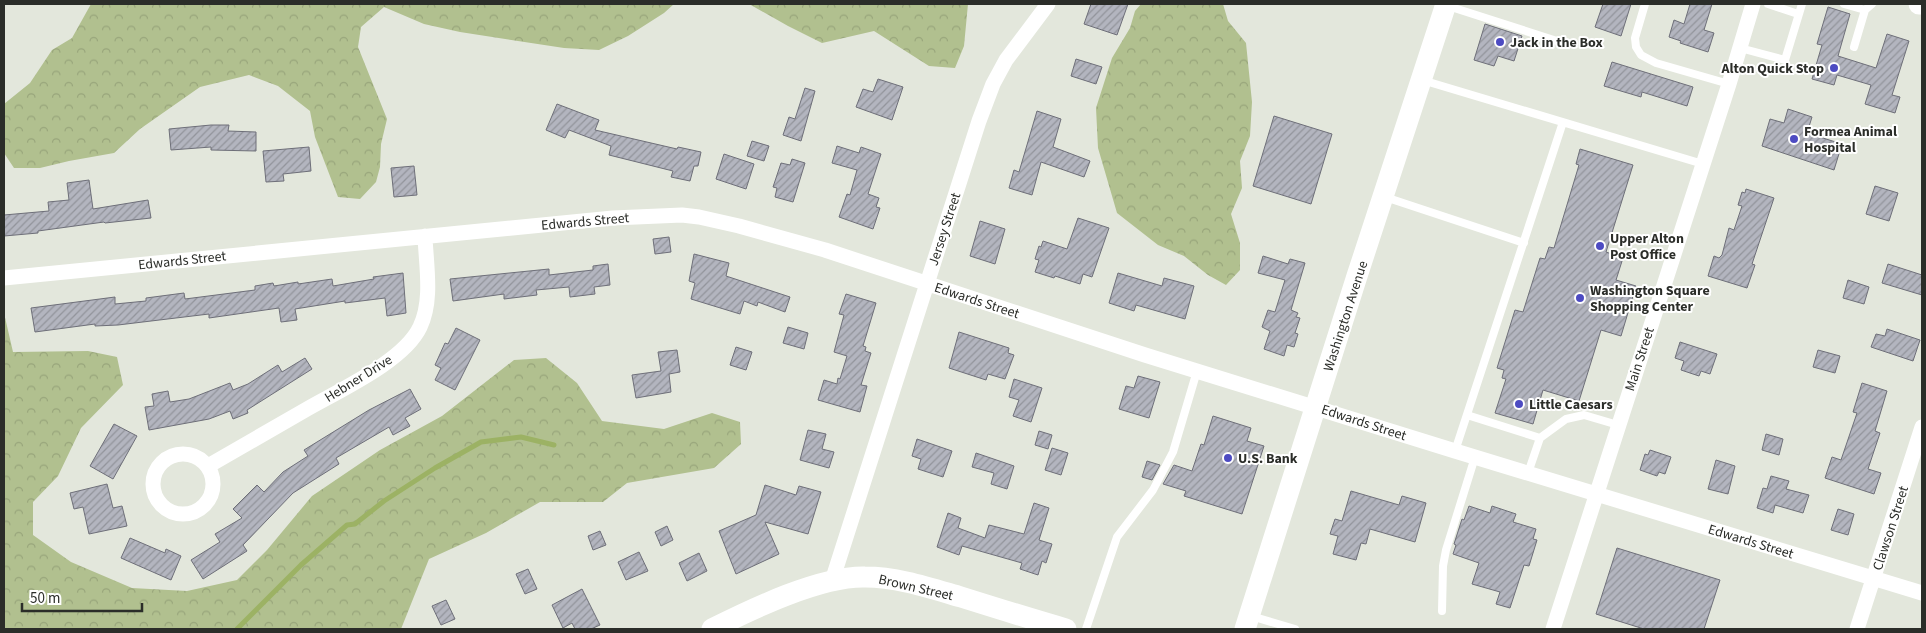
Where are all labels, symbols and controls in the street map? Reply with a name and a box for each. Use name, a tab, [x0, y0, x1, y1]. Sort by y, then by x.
place label: Jack in the Box	[1510, 33, 1603, 53]
marker: Jack in the Box	[1494, 36, 1506, 48]
place label: Alton Quick Stop	[1721, 59, 1824, 79]
marker: Alton Quick Stop	[1828, 62, 1840, 74]
place label: Formea Animal Hospital	[1804, 122, 1897, 158]
marker: Formea Animal Hospital	[1788, 133, 1800, 145]
street label: Jersey Street	[924, 190, 966, 268]
street label: Edwards Street	[540, 208, 630, 236]
place label: Upper Alton Post Office	[1610, 229, 1684, 265]
marker: Upper Alton Post Office	[1594, 240, 1606, 252]
street label: Edwards Street	[137, 246, 227, 276]
street label: Washington Avenue	[1319, 258, 1373, 374]
street label: Edwards Street	[932, 278, 1022, 324]
place label: Washington Square Shopping Center	[1590, 281, 1710, 317]
marker: Washington Square Shopping Center	[1574, 292, 1586, 304]
street label: Main Street	[1620, 324, 1660, 394]
street label: Hebner Drive	[321, 350, 396, 408]
place label: Little Caesars	[1529, 395, 1613, 415]
marker: Little Caesars	[1513, 398, 1525, 410]
street label: Edwards Street	[1319, 400, 1409, 446]
place label: U.S. Bank	[1238, 449, 1298, 469]
marker: U.S. Bank	[1222, 452, 1234, 464]
street label: Clawson Street	[1868, 483, 1914, 573]
street label: Edwards Street	[1706, 519, 1796, 564]
street label: Brown Street	[876, 570, 955, 606]
scale bar	[22, 580, 142, 612]
text: 50 m	[30, 588, 60, 609]

